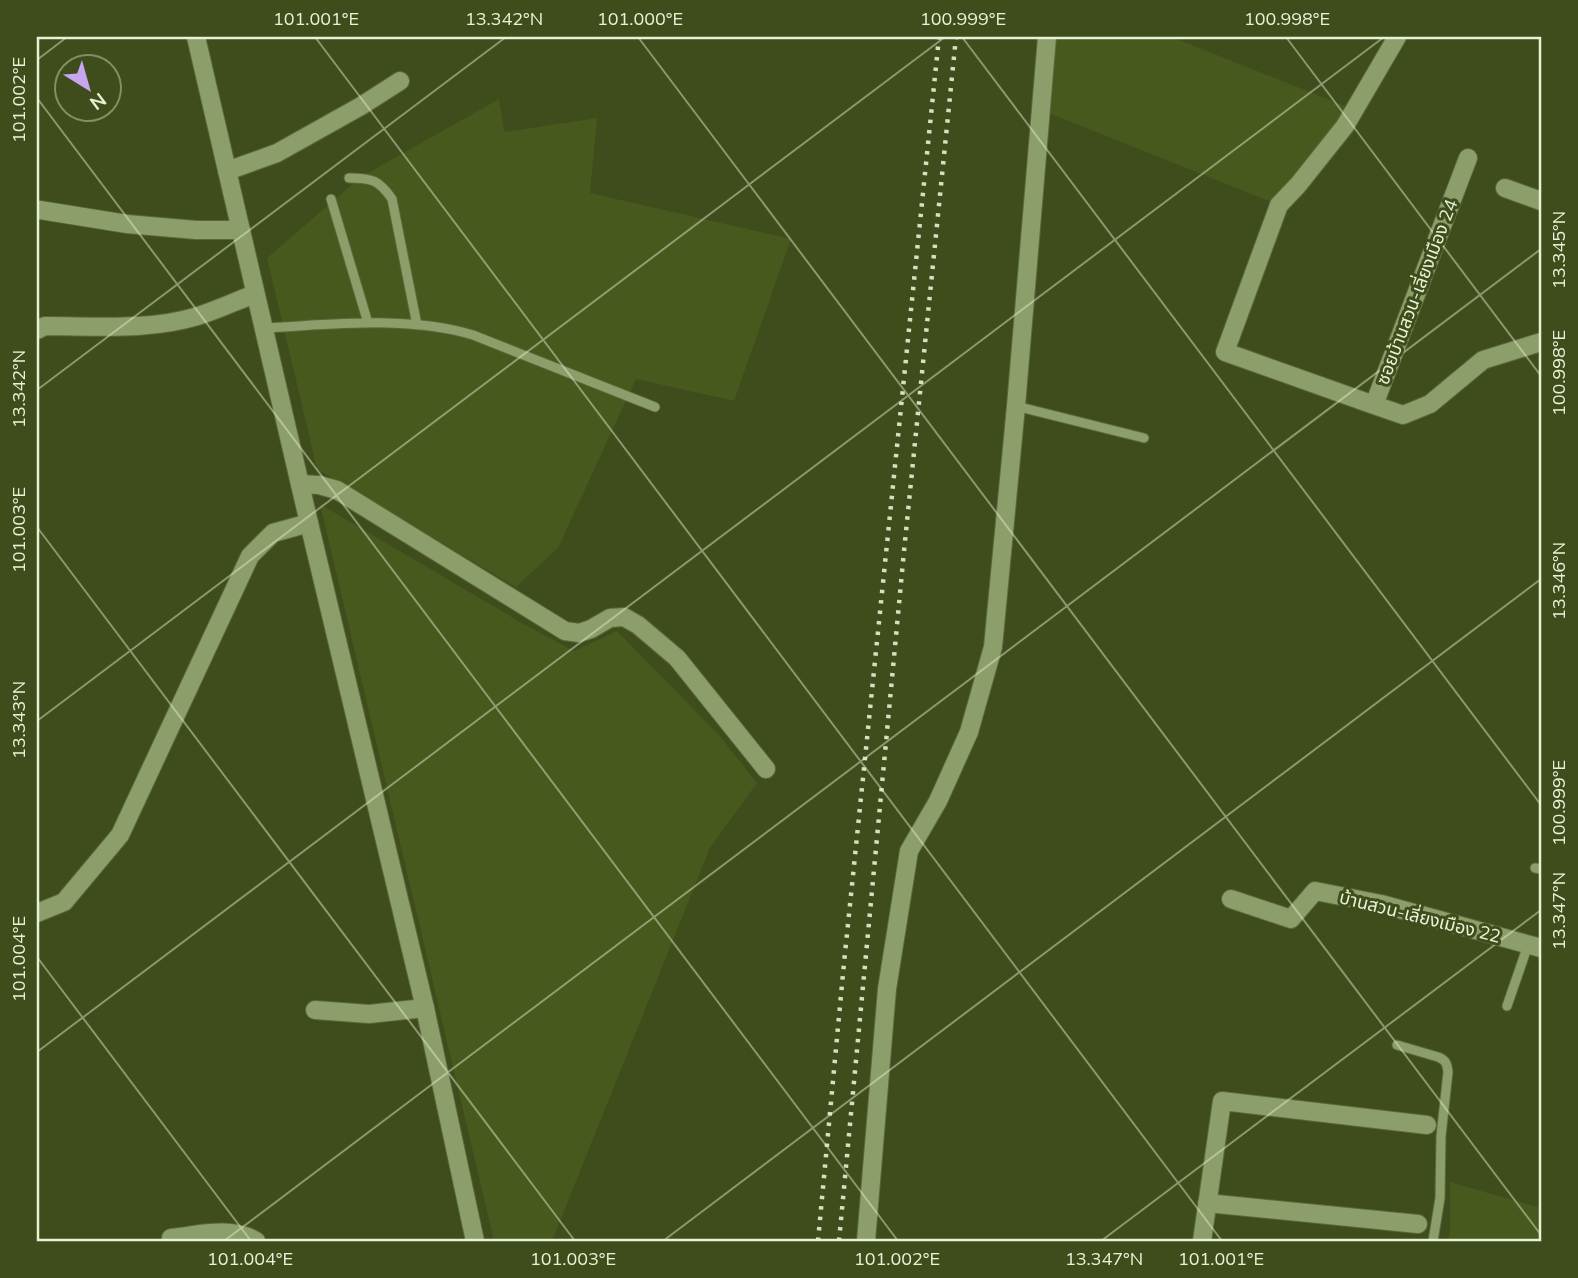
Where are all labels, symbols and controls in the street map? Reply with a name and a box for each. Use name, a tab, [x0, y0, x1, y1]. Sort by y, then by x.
text: 101.001°E	[273, 7, 359, 30]
text: 13.342°N	[465, 7, 543, 30]
text: 101.000°E	[597, 7, 683, 30]
text: 100.999°E	[920, 7, 1006, 30]
text: 100.998°E	[1244, 7, 1330, 30]
north arrow	[52, 52, 122, 122]
text: 101.002°E	[7, 57, 30, 143]
text: N	[85, 88, 111, 115]
street label: ซอยบ้านสวน-เลี่ยงเมือง 24	[1370, 195, 1463, 388]
text: 13.345°N	[1547, 211, 1570, 289]
text: 100.998°E	[1547, 330, 1570, 416]
text: 13.342°N	[7, 350, 30, 428]
text: 101.003°E	[7, 487, 30, 573]
text: 13.346°N	[1547, 542, 1570, 620]
text: 13.343°N	[7, 681, 30, 759]
text: 100.999°E	[1547, 760, 1570, 846]
text: 13.347°N	[1547, 872, 1570, 950]
street label: บ้านสวน-เลี่ยงเมือง 22	[1337, 884, 1503, 948]
text: 101.004°E	[7, 916, 30, 1002]
text: 101.004°E	[207, 1247, 293, 1270]
text: 101.003°E	[530, 1247, 616, 1270]
text: 101.002°E	[854, 1247, 940, 1270]
text: 13.347°N	[1065, 1247, 1143, 1270]
text: 101.001°E	[1178, 1247, 1264, 1270]

